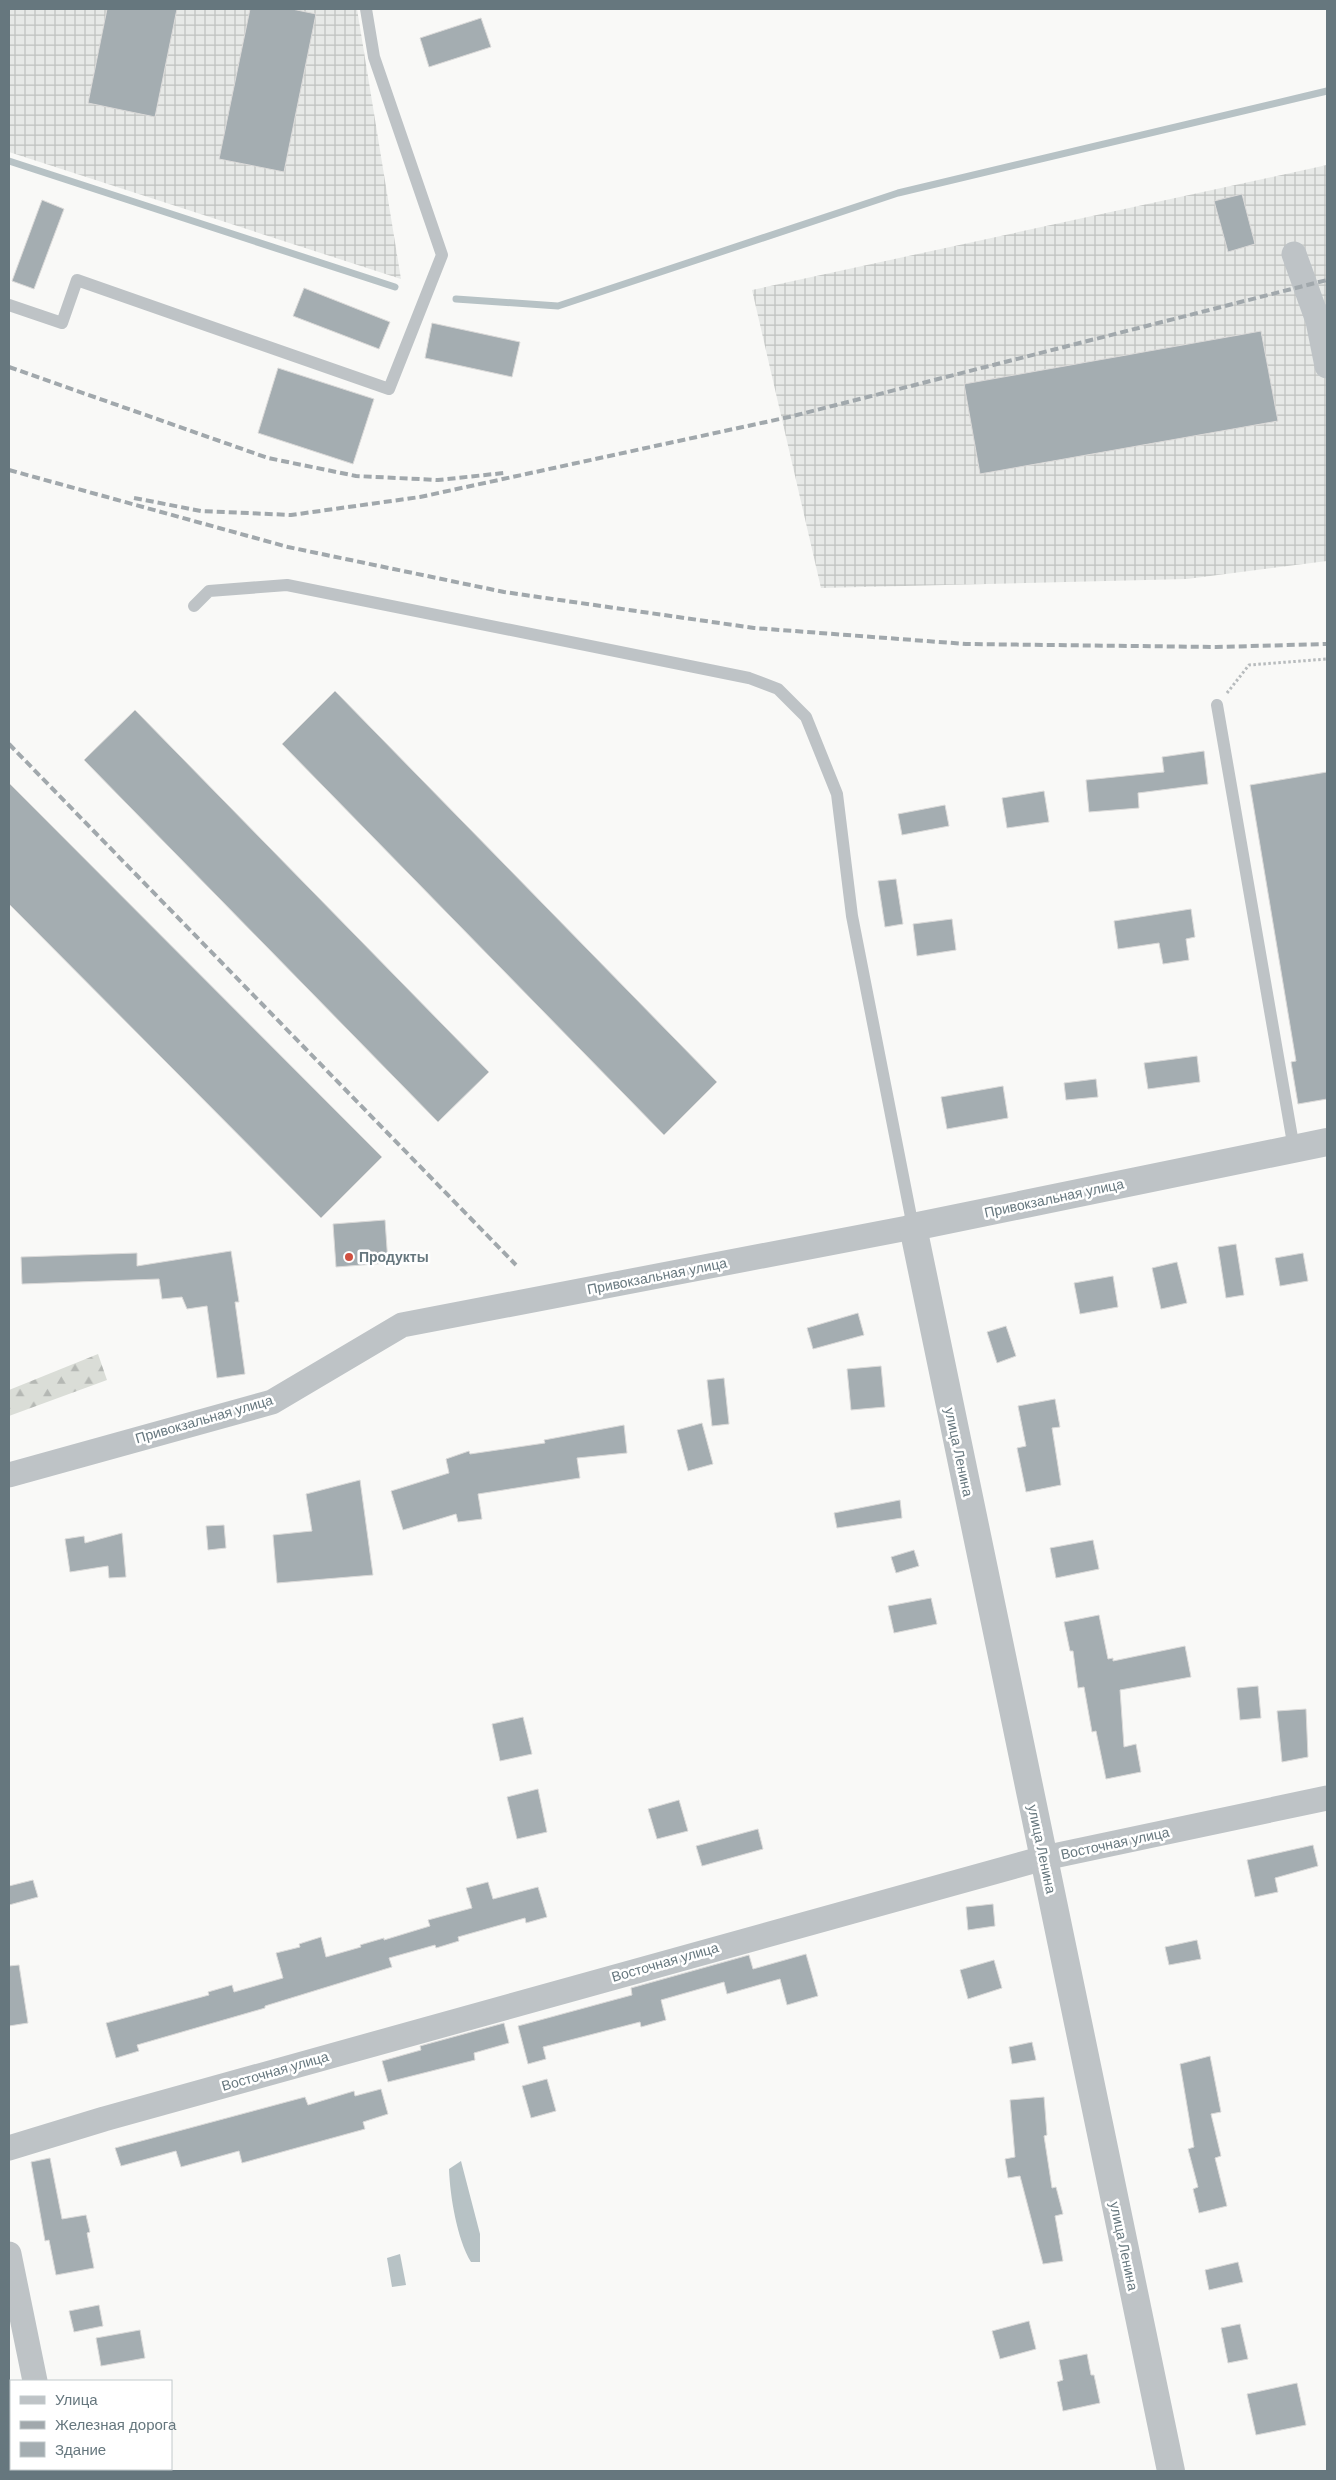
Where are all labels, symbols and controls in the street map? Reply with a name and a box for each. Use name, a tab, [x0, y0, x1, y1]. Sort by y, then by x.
street label: Привокзальная улица	[983, 1175, 1125, 1221]
place label: Продукты	[359, 1249, 429, 1265]
marker: Продукты	[343, 1251, 355, 1263]
street label: Привокзальная улица	[586, 1255, 729, 1297]
street label: Привокзальная улица	[133, 1392, 275, 1446]
street label: улица Ленина	[942, 1406, 976, 1498]
street label: улица Ленина	[1025, 1803, 1059, 1895]
street label: Восточная улица	[1059, 1824, 1171, 1862]
street label: Восточная улица	[610, 1939, 721, 1985]
street label: Восточная улица	[220, 2048, 331, 2094]
street label: улица Ленина	[1107, 2200, 1141, 2292]
legend	[10, 2380, 172, 2470]
text: Улица	[55, 2391, 98, 2408]
text: Железная дорога	[55, 2416, 177, 2433]
text: Здание	[55, 2441, 106, 2458]

